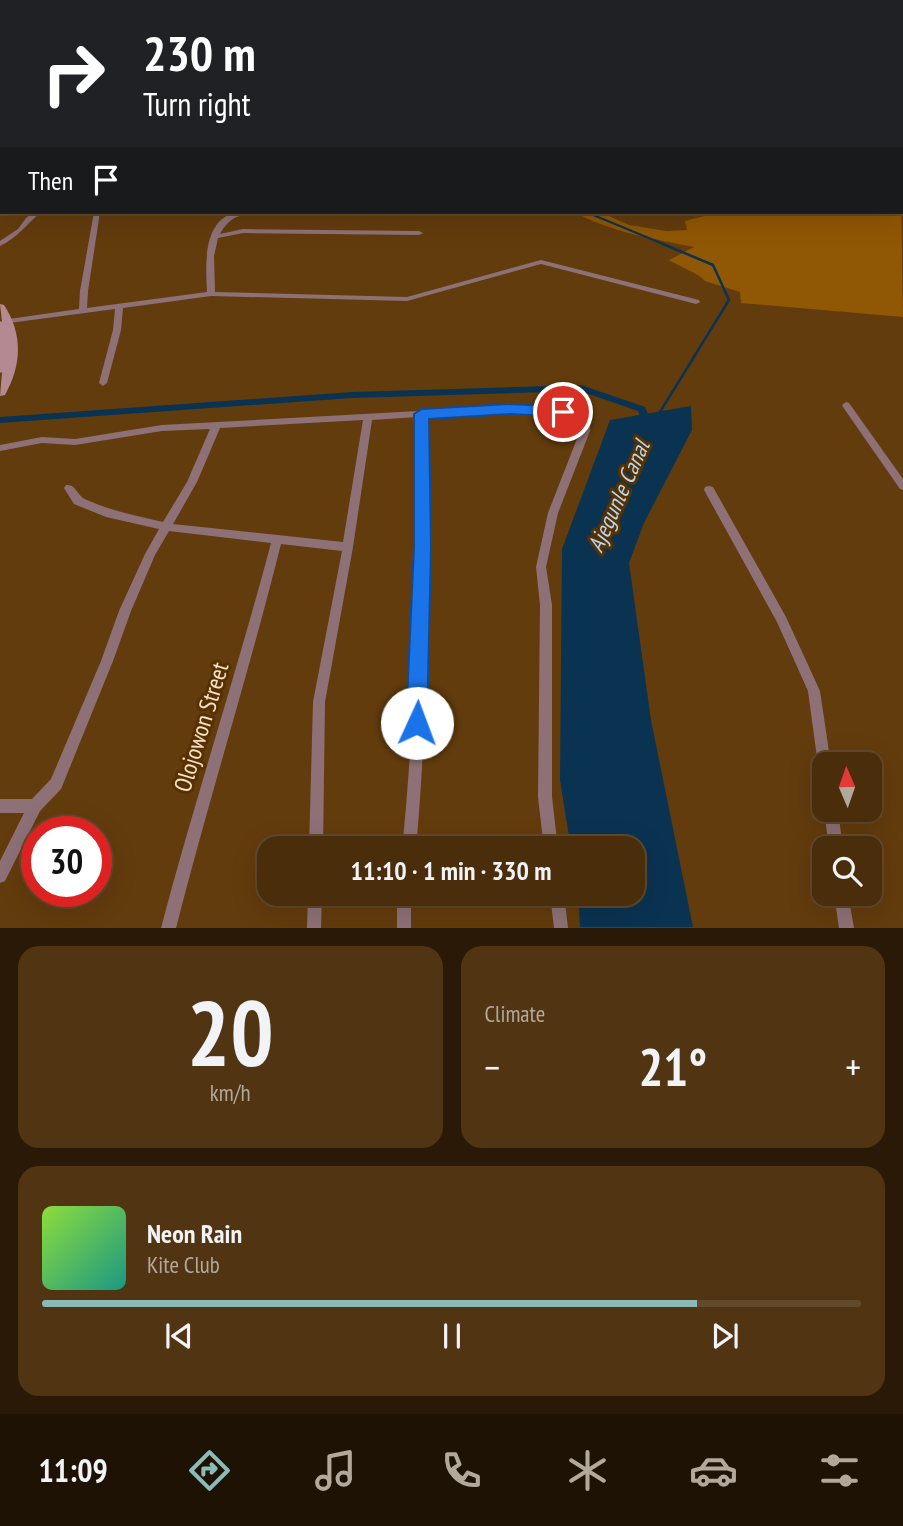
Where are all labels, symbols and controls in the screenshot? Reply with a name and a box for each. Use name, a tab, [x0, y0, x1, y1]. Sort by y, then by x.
text: 230 m	[143, 21, 256, 85]
icon: right	[28, 28, 119, 119]
text: Turn right	[143, 83, 251, 125]
icon: arrive	[87, 161, 125, 199]
text: Then	[28, 164, 73, 197]
pin	[533, 382, 593, 442]
icon: arrive	[544, 393, 582, 431]
water label: Ajegunle Canal	[581, 433, 657, 556]
street label: Olojowon Street	[167, 658, 236, 796]
position arrow	[380, 686, 454, 760]
north arrow	[812, 752, 882, 822]
map controls	[812, 752, 882, 906]
speed limit sign: 30	[21, 816, 112, 907]
button: search	[812, 836, 882, 906]
text: 11:10 · 1 min · 330 m	[351, 854, 551, 887]
text: 20	[187, 973, 274, 1091]
text: Climate	[485, 999, 545, 1028]
text: 21°	[638, 1033, 707, 1100]
text: −	[485, 1042, 500, 1091]
text: +	[845, 1042, 861, 1091]
text: km/h	[210, 1078, 251, 1107]
text: Neon Rain	[147, 1217, 242, 1250]
text: Kite Club	[147, 1250, 220, 1279]
icon: previous	[160, 1317, 198, 1355]
icon: pause	[433, 1317, 471, 1355]
icon: next	[706, 1317, 744, 1355]
icon: directions	[185, 1446, 234, 1495]
icon: music	[311, 1446, 360, 1495]
icon: phone	[437, 1446, 486, 1495]
icon: climate	[563, 1446, 612, 1495]
icon: car	[689, 1446, 738, 1495]
icon: filters	[815, 1446, 864, 1495]
text: 11:09	[39, 1449, 108, 1491]

